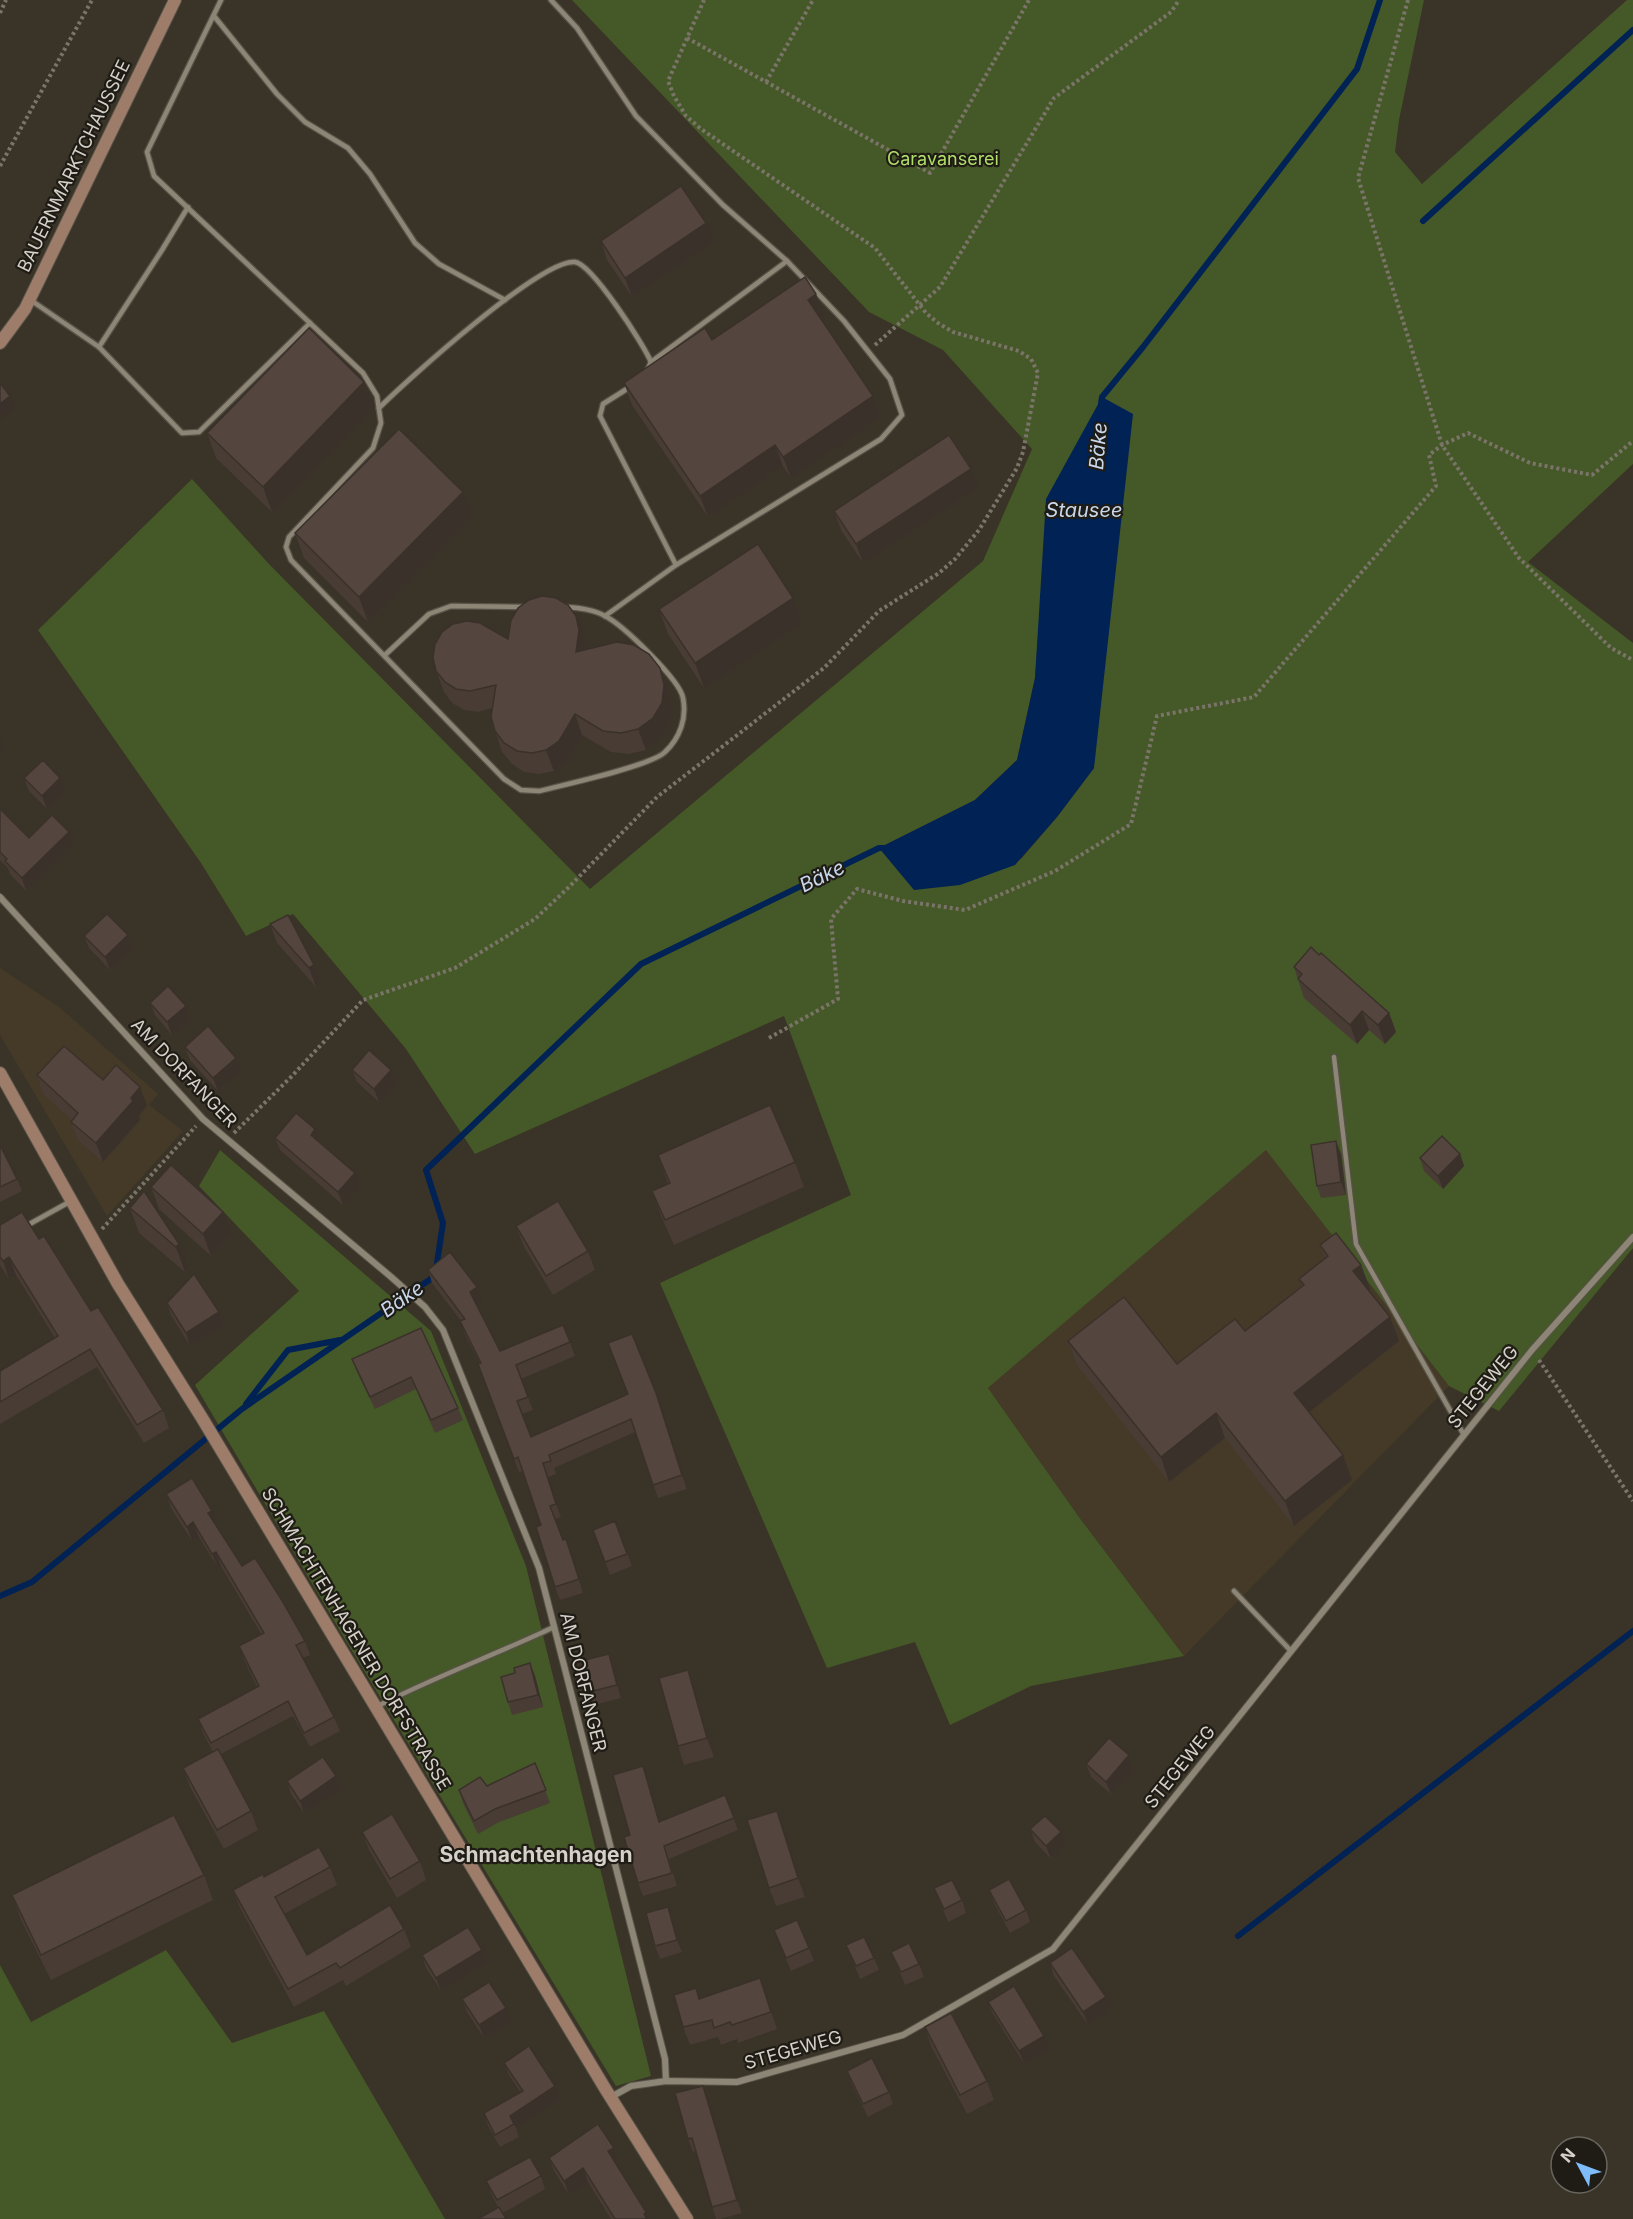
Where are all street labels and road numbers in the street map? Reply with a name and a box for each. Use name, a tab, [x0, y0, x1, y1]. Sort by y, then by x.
street label: BAUERNMARKTCHAUSSEE	[13, 56, 134, 275]
street label: AM DORFANGER	[127, 1014, 242, 1132]
street label: STEGEWEG	[1443, 1341, 1522, 1432]
street label: SCHMACHTENHAGENER DORFSTRASSE	[258, 1484, 455, 1794]
street label: AM DORFANGER	[556, 1610, 611, 1754]
street label: STEGEWEG	[1140, 1721, 1219, 1812]
street label: STEGEWEG	[742, 2026, 844, 2073]

